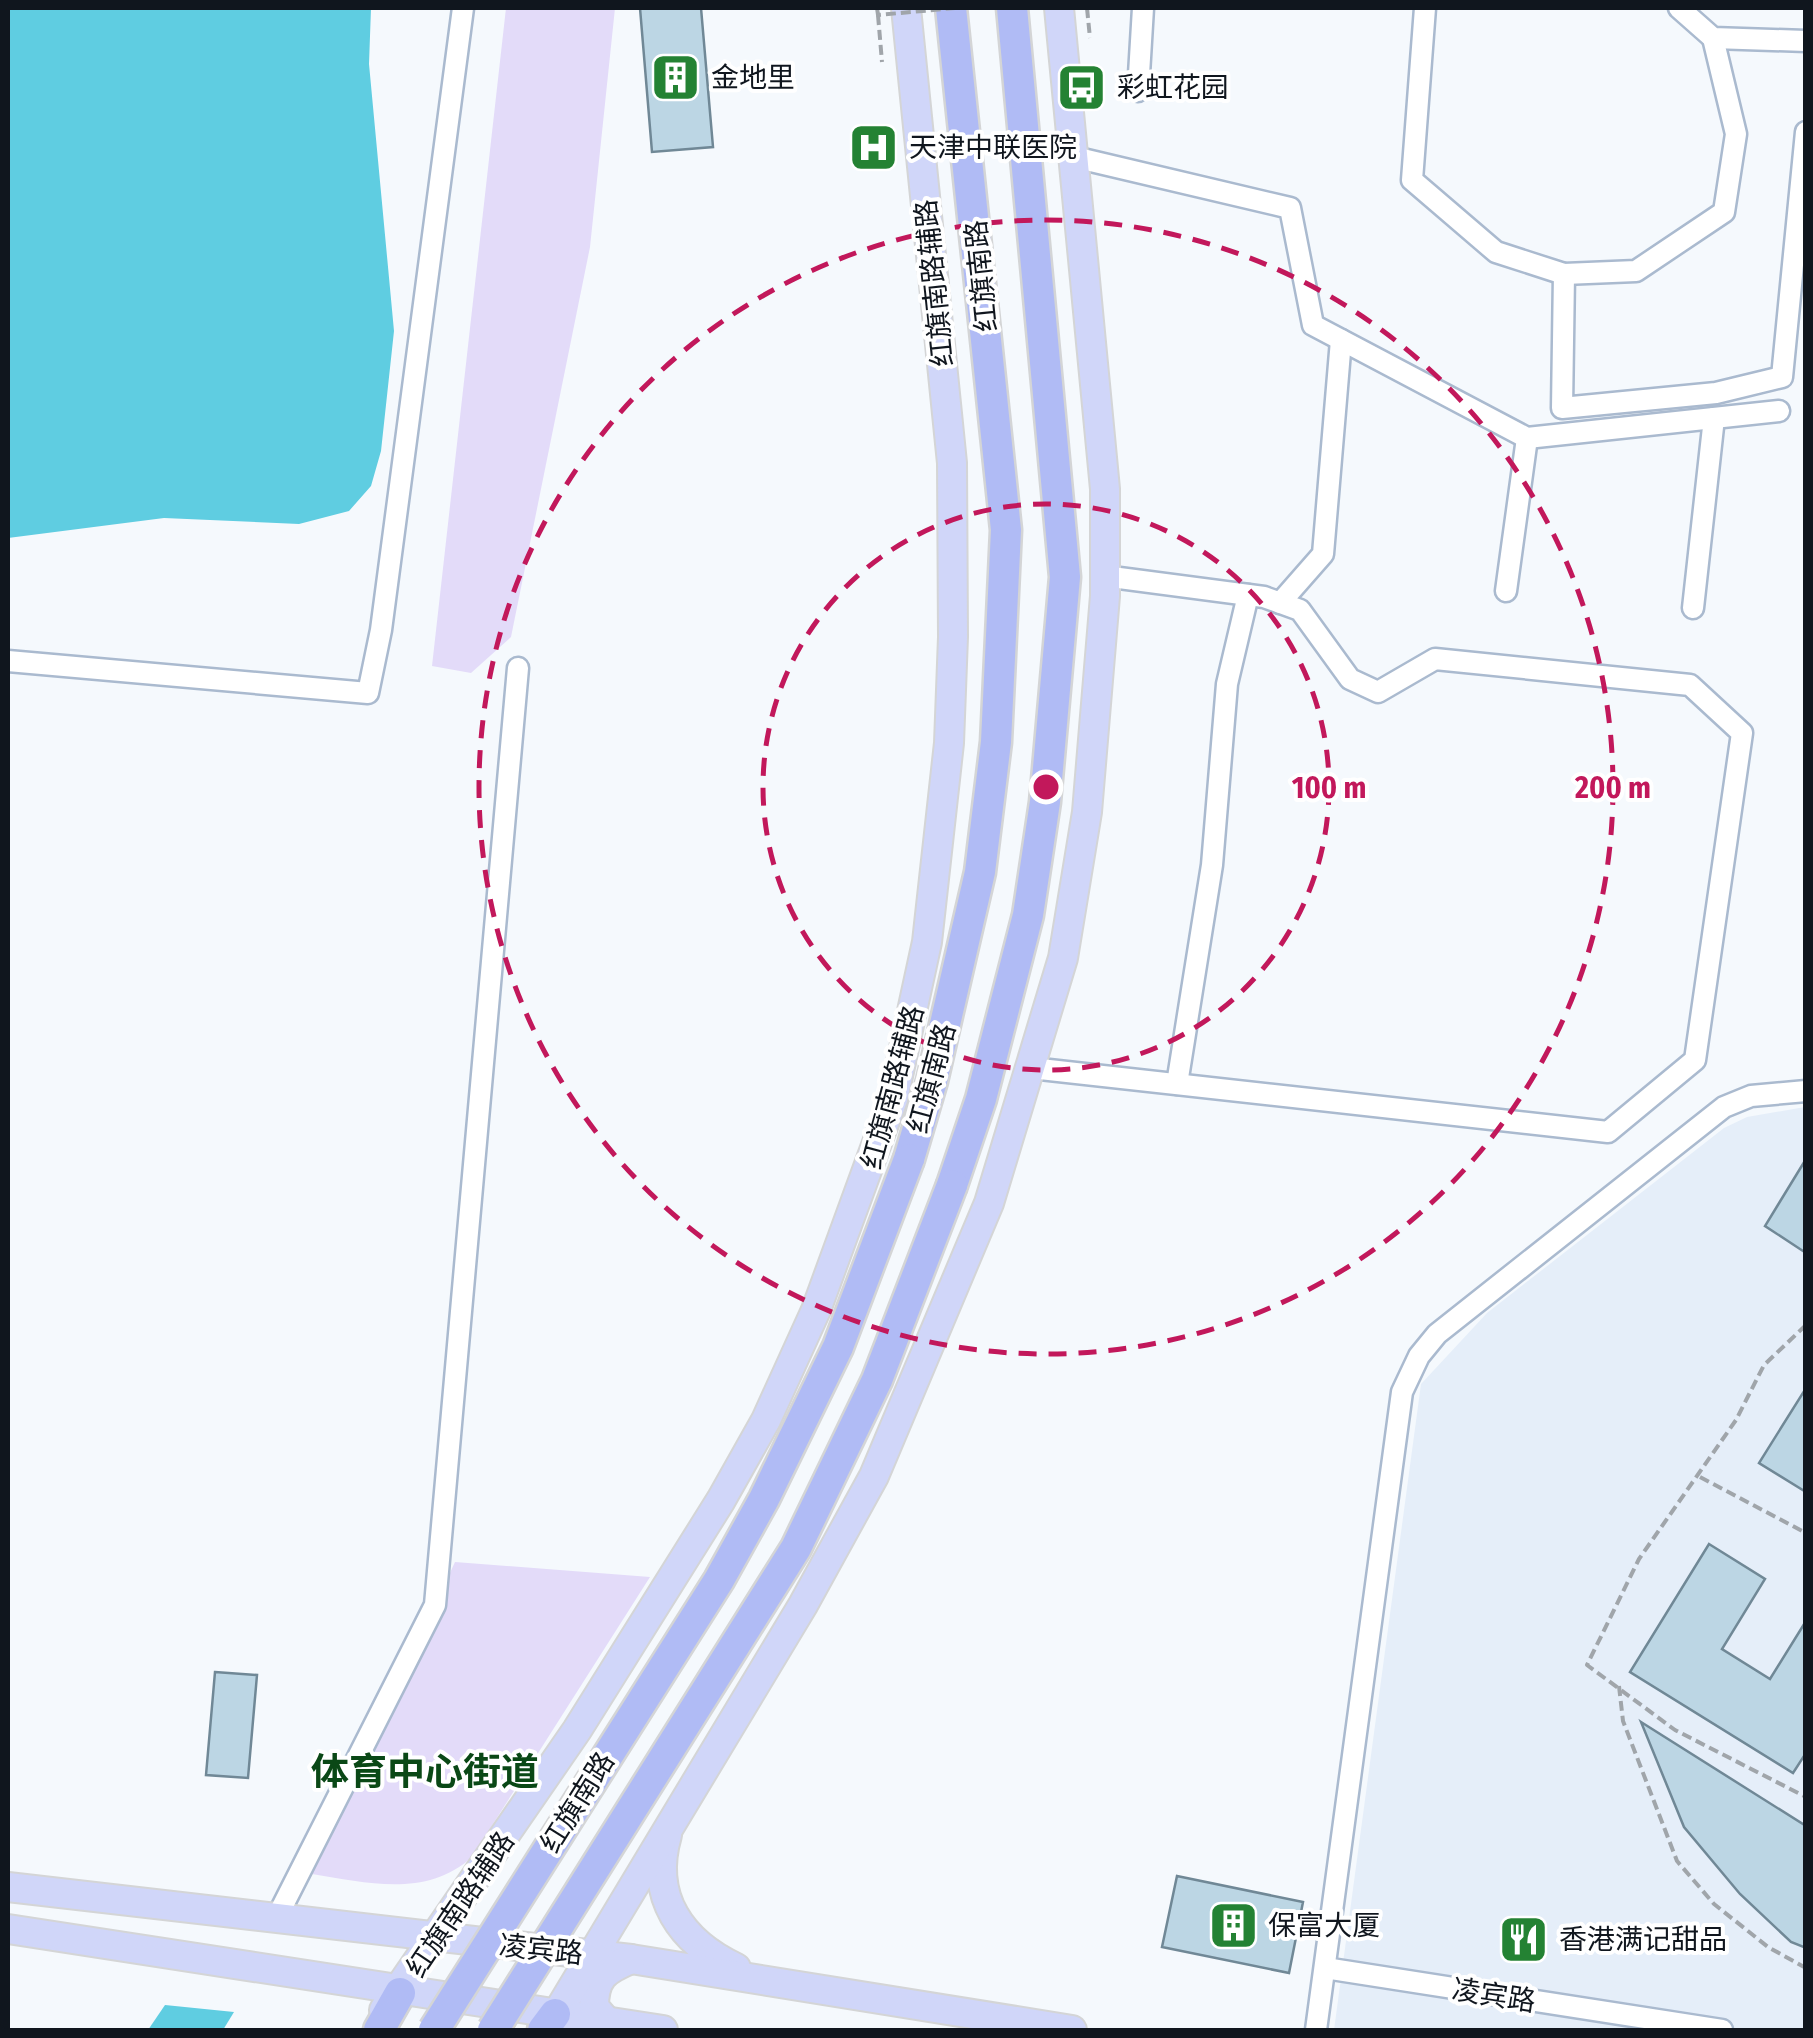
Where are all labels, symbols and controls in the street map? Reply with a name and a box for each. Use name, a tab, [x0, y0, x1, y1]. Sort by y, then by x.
building icon: 金地里	[650, 51, 702, 103]
place label: 金地里	[711, 61, 795, 94]
bus stop icon: 彩虹花园	[1056, 61, 1108, 113]
place label: 彩虹花园	[1117, 71, 1229, 104]
hospital icon: 天津中联医院	[848, 121, 900, 173]
place label: 天津中联医院	[909, 131, 1077, 164]
street label: 红旗南路辅路	[909, 198, 960, 368]
street label: 红旗南路	[959, 219, 1004, 333]
centre of rings	[1028, 769, 1064, 805]
text: 100 m	[1292, 770, 1366, 806]
text: 200 m	[1574, 770, 1651, 806]
street label: 红旗南路辅路	[855, 1002, 930, 1173]
street label: 红旗南路	[901, 1020, 962, 1136]
street label: 红旗南路	[534, 1746, 621, 1859]
district label: 体育中心街道	[311, 1749, 539, 1795]
street label: 红旗南路辅路	[400, 1825, 521, 1983]
building icon: 保富大厦	[1207, 1899, 1259, 1951]
place label: 保富大厦	[1268, 1909, 1380, 1942]
restaurant icon: 香港满记甜品	[1498, 1913, 1550, 1965]
place label: 香港满记甜品	[1559, 1923, 1727, 1956]
street label: 凌宾路	[497, 1929, 584, 1970]
street label: 凌宾路	[1450, 1973, 1538, 2018]

